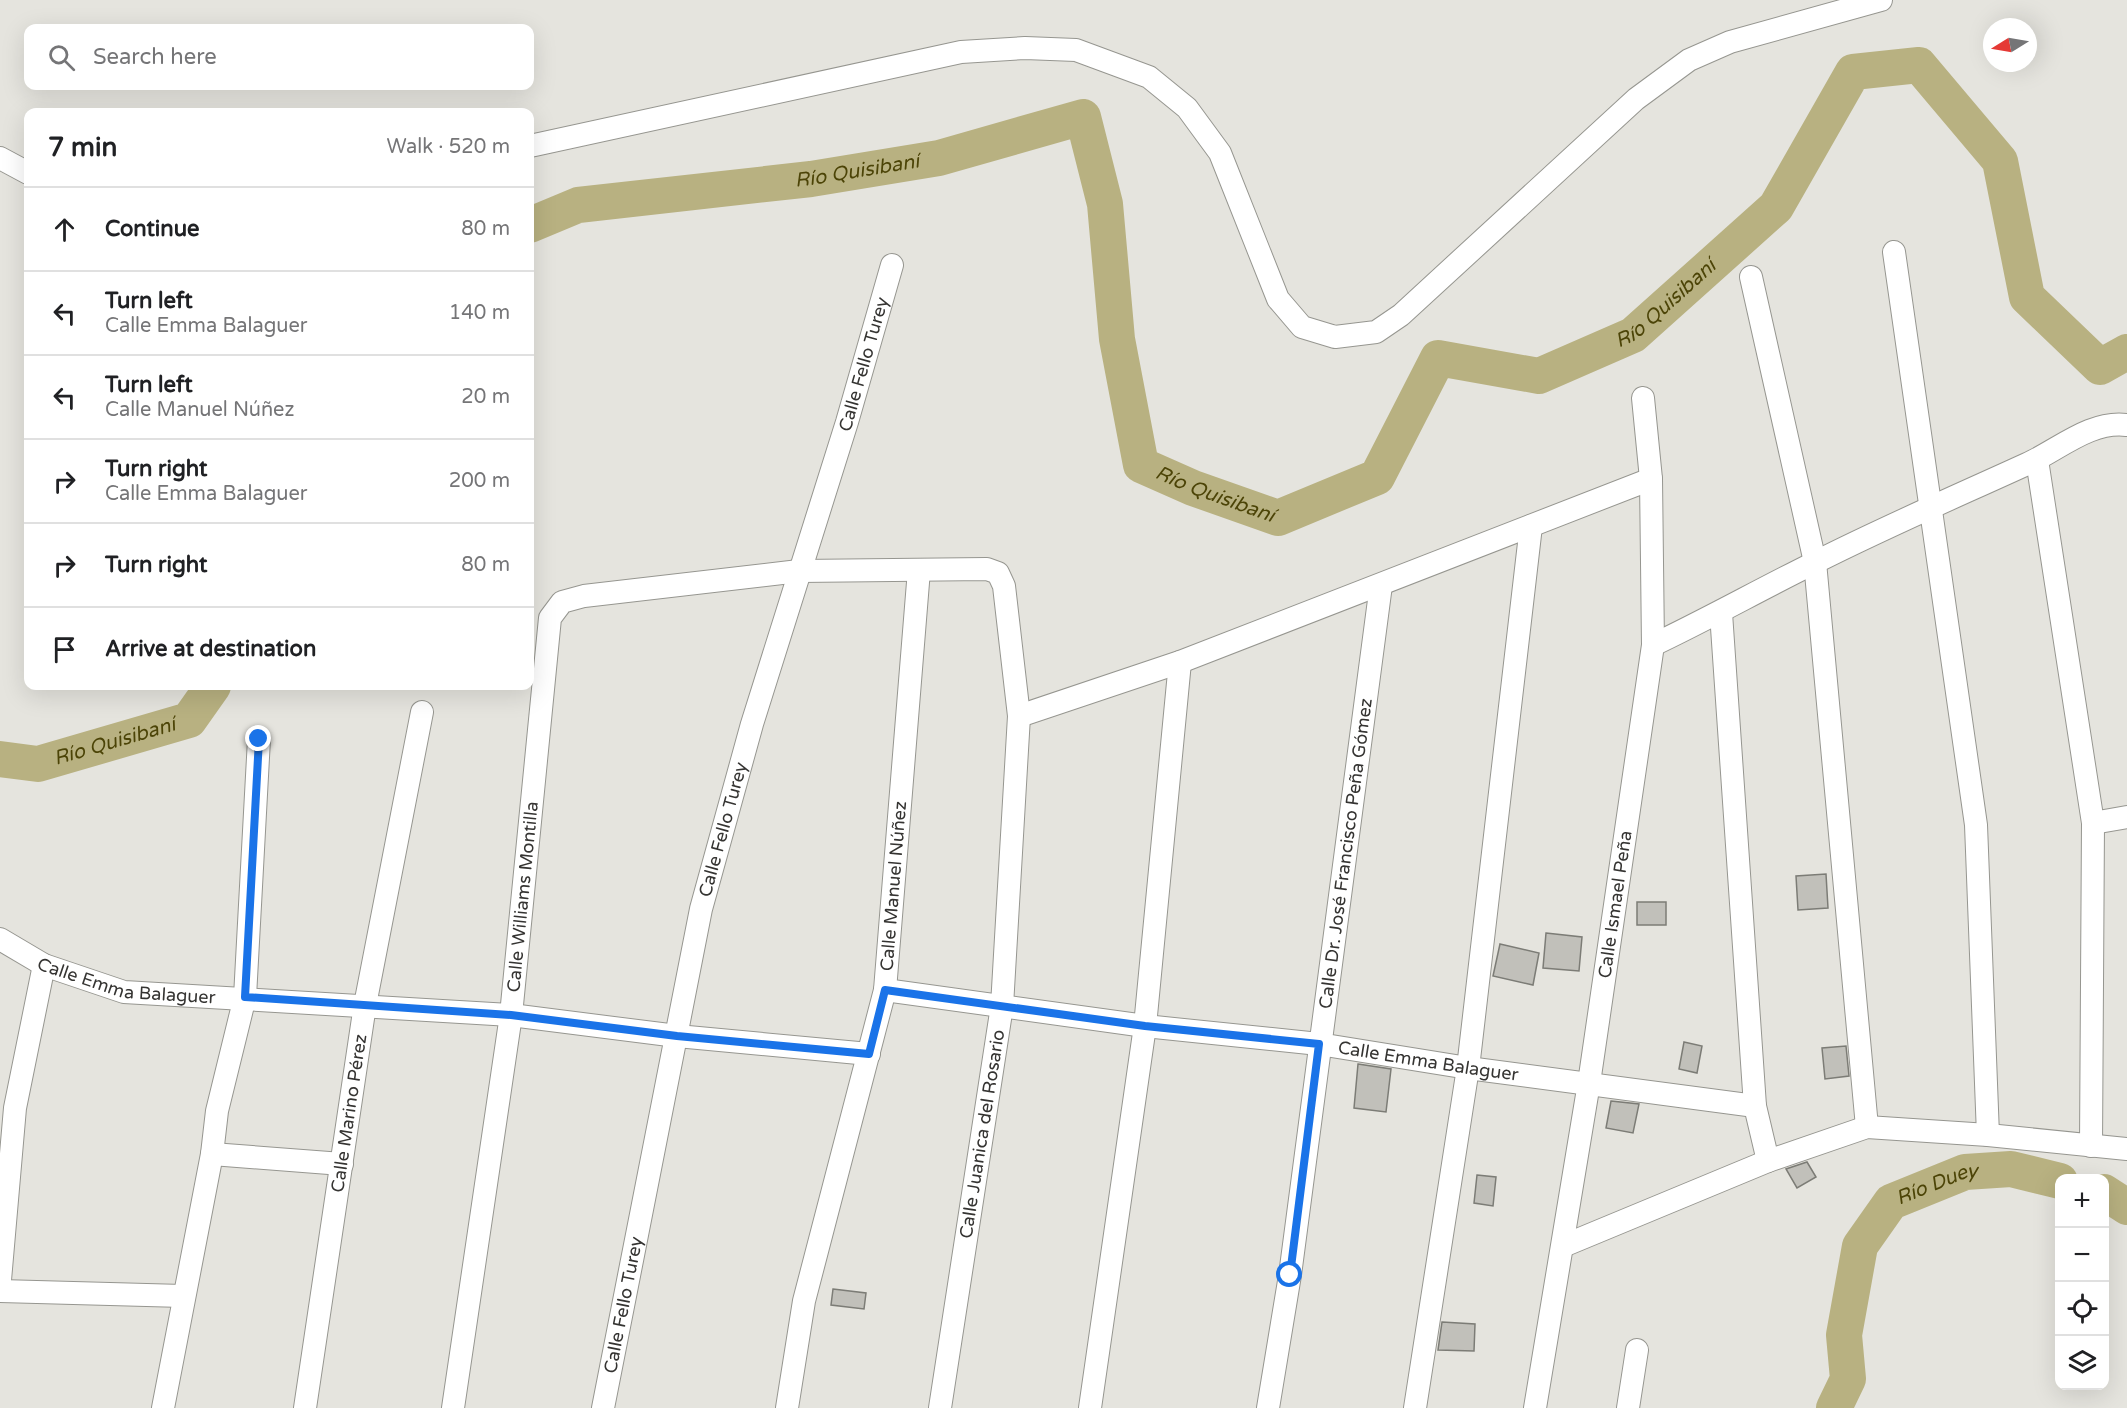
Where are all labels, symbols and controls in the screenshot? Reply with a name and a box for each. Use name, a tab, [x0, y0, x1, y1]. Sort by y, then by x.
north arrow	[1983, 18, 2037, 72]
search box	[24, 24, 534, 90]
icon: search	[45, 41, 78, 74]
text: Search here	[93, 44, 217, 70]
text: 7 min	[48, 132, 117, 163]
text: Walk · 520 m	[387, 135, 510, 159]
water label: Río Quisibaní	[794, 149, 925, 193]
icon: ahead	[48, 213, 81, 246]
text: Continue	[105, 216, 200, 242]
text: 80 m	[461, 217, 510, 241]
water label: Río Quisibaní	[1612, 252, 1724, 353]
text: Turn left	[105, 288, 193, 314]
street label: Calle Fello Turey	[834, 294, 893, 434]
icon: left	[48, 297, 81, 330]
text: 140 m	[449, 301, 510, 325]
text: Calle Emma Balaguer	[105, 314, 308, 338]
text: Turn left	[105, 372, 193, 398]
icon: left	[48, 381, 81, 414]
text: 20 m	[461, 385, 510, 409]
text: Calle Manuel Núñez	[105, 398, 294, 422]
text: Turn right	[105, 456, 207, 482]
water label: Río Quisibaní	[1152, 461, 1281, 529]
icon: right	[48, 465, 81, 498]
text: 200 m	[449, 469, 510, 493]
text: Calle Emma Balaguer	[105, 482, 308, 506]
icon: right	[48, 549, 81, 582]
text: Turn right	[105, 552, 207, 578]
text: 80 m	[461, 553, 510, 577]
icon: arrive	[48, 633, 81, 666]
text: Arrive at destination	[105, 636, 316, 662]
street label: Calle Dr. José Francisco Peña Gómez	[1314, 697, 1377, 1010]
water label: Río Quisibaní	[51, 712, 182, 771]
route end	[245, 725, 271, 751]
street label: Calle Fello Turey	[694, 759, 752, 899]
street label: Calle Williams Montilla	[502, 800, 543, 993]
street label: Calle Manuel Núñez	[876, 800, 911, 972]
street label: Calle Ismael Peña	[1593, 829, 1637, 980]
street label: Calle Emma Balaguer	[33, 952, 216, 1008]
street label: Calle Juanica del Rosario	[955, 1028, 1009, 1240]
street label: Calle Marino Pérez	[326, 1033, 372, 1194]
street label: Calle Emma Balaguer	[1336, 1036, 1520, 1086]
water label: Río Duey	[1893, 1159, 1980, 1211]
map controls	[2055, 1174, 2109, 1390]
button: +	[2055, 1174, 2109, 1228]
button: −	[2055, 1228, 2109, 1282]
street label: Calle Fello Turey	[599, 1234, 647, 1375]
route start	[1276, 1261, 1302, 1287]
button: locate	[2055, 1282, 2109, 1336]
button: layers	[2055, 1336, 2109, 1390]

